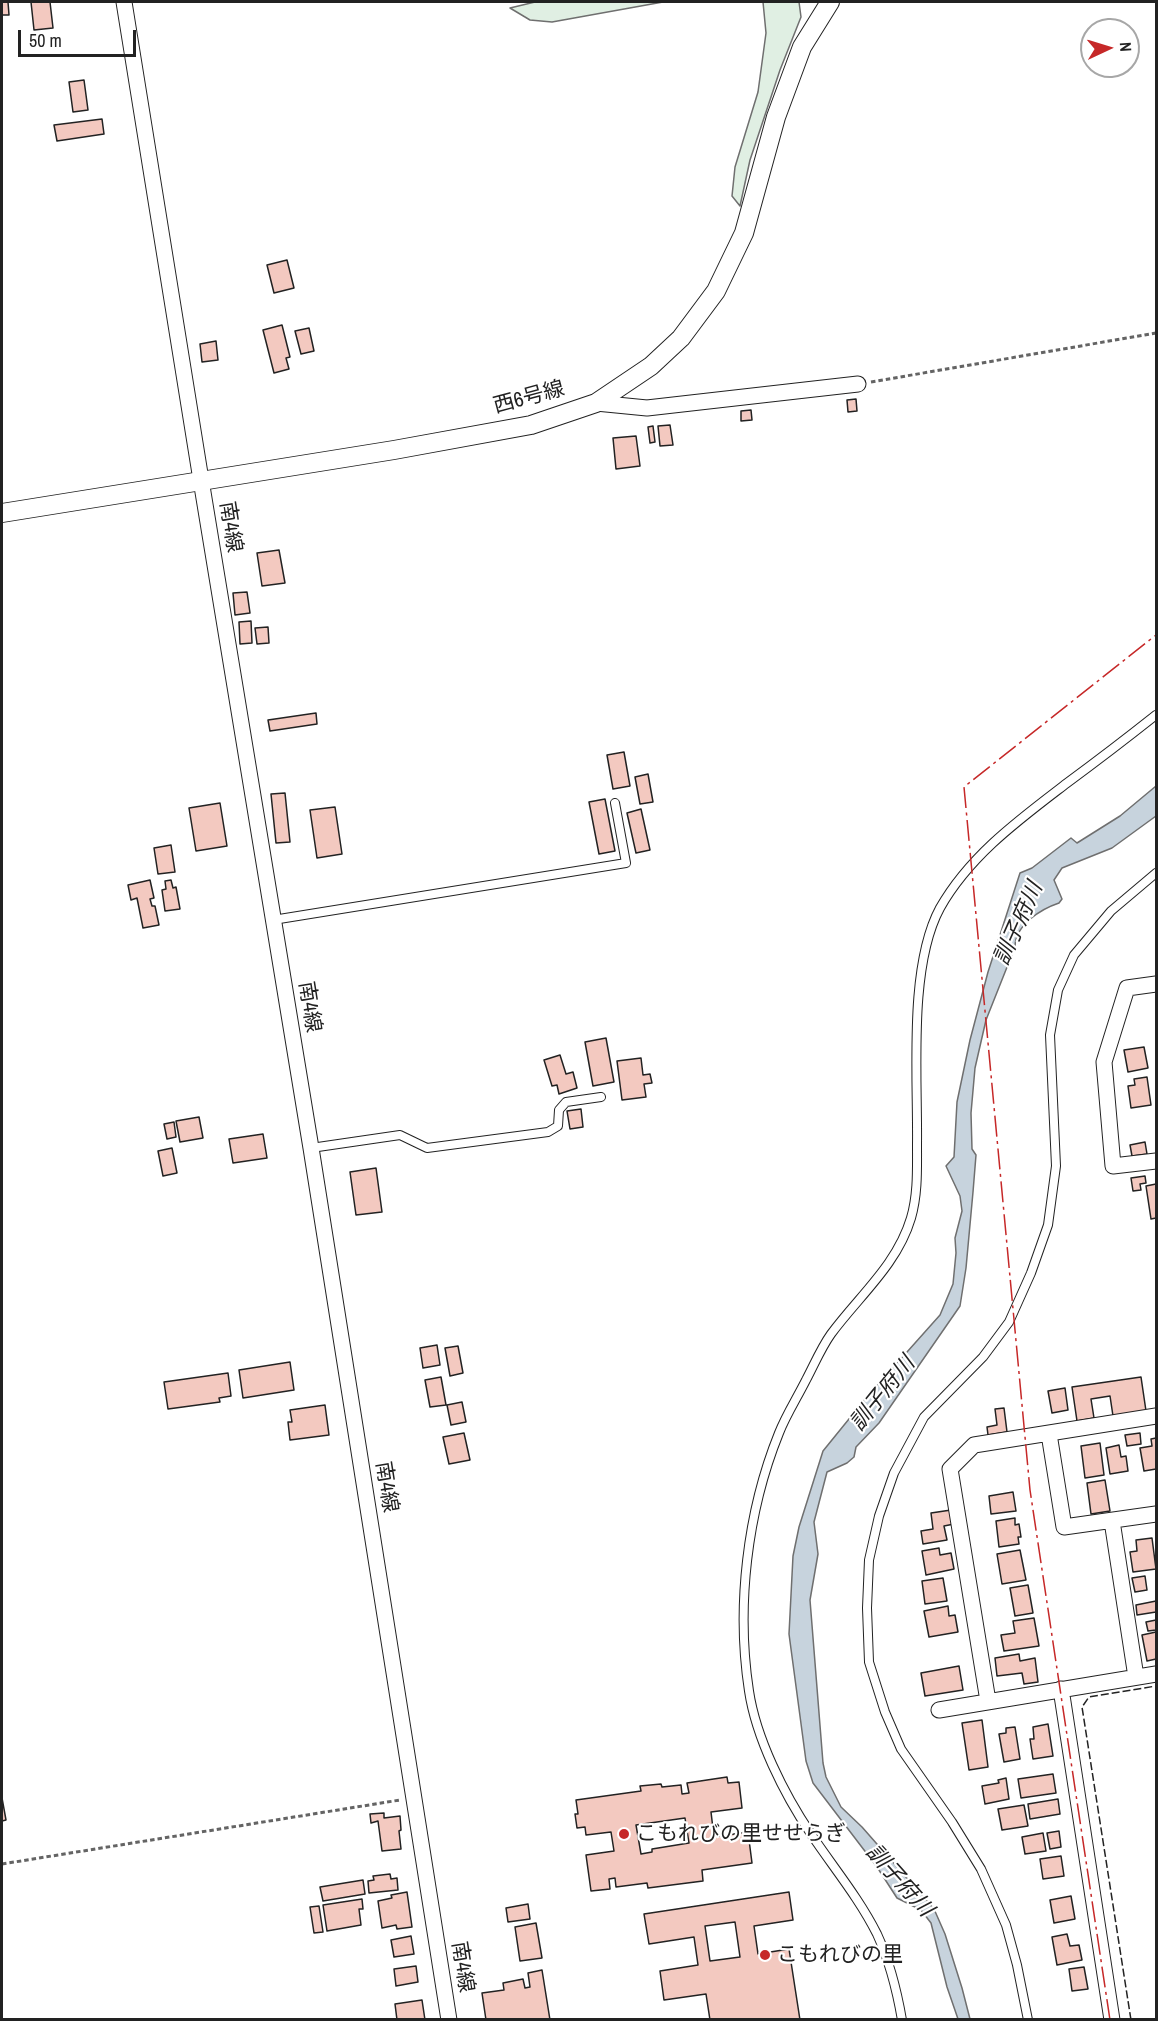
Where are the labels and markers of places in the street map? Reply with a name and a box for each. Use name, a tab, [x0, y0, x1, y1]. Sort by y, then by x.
place label: こもれびの里せせらぎ	[636, 1821, 846, 1847]
marker: こもれびの里せせらぎ	[617, 1827, 631, 1841]
place label: こもれびの里	[777, 1942, 903, 1968]
marker: こもれびの里	[758, 1948, 772, 1962]

